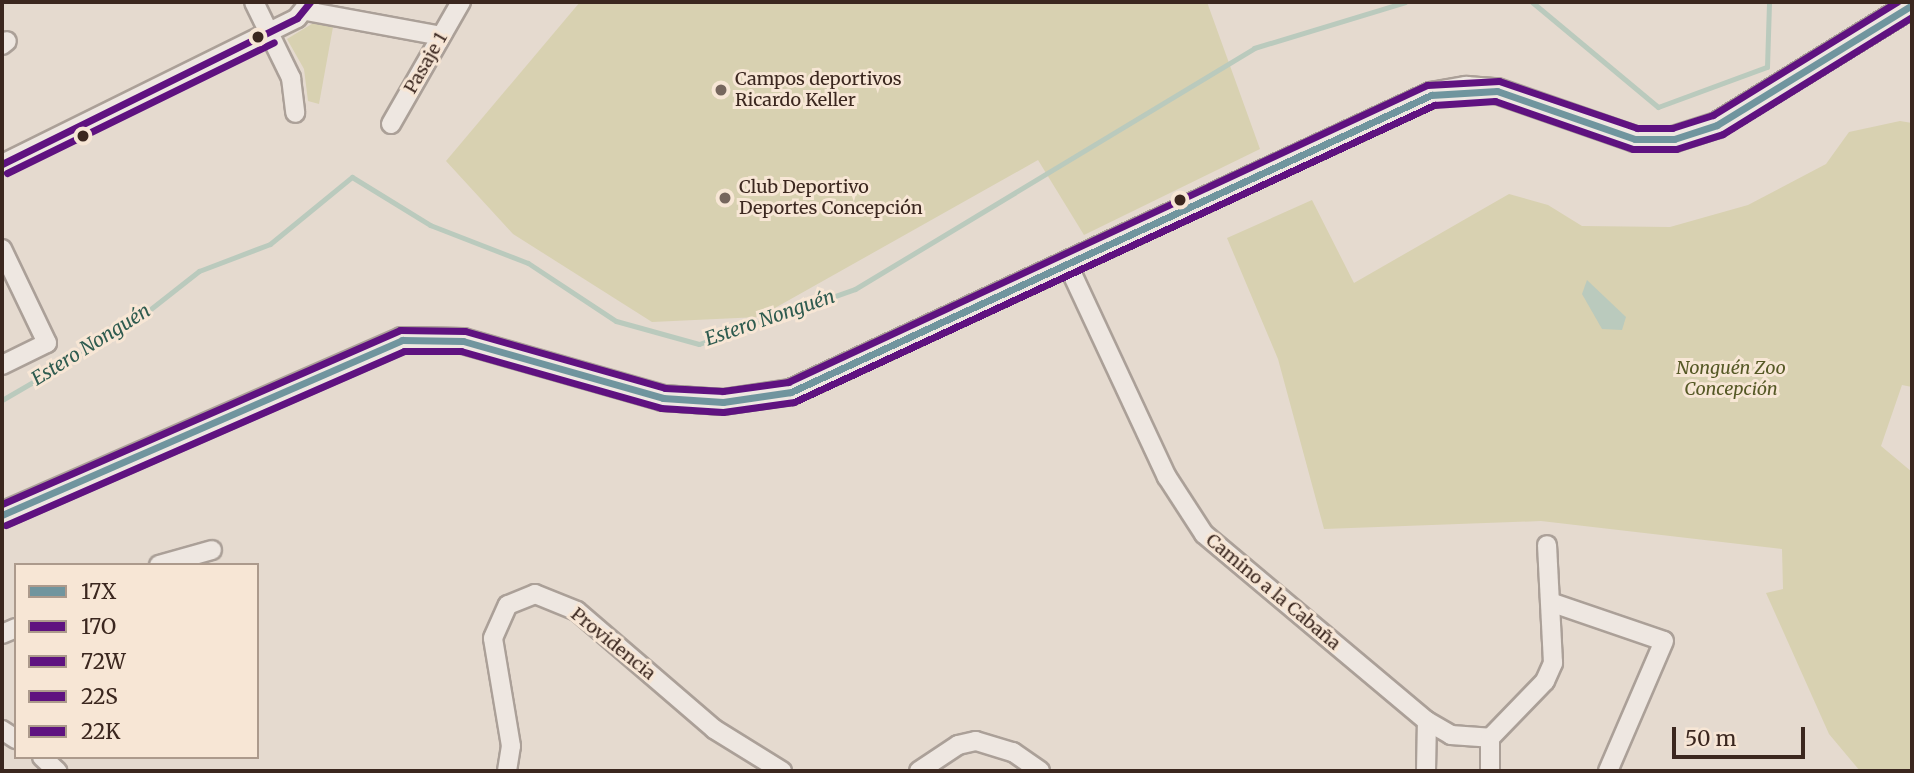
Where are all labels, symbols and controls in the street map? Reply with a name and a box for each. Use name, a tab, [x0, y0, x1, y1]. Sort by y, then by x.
street label: Pasaje 1	[400, 29, 452, 97]
unlabelled marker	[251, 30, 265, 44]
place label: Campos deportivos Ricardo Keller	[735, 69, 902, 112]
marker: Campos deportivos Ricardo Keller	[713, 82, 729, 98]
unlabelled marker	[76, 129, 90, 143]
place label: Club Deportivo Deportes Concepción	[739, 177, 923, 220]
marker: Club Deportivo Deportes Concepción	[717, 190, 733, 206]
unlabelled marker	[1173, 193, 1187, 207]
water label: Estero Nonguén	[702, 285, 838, 351]
water label: Estero Nonguén	[27, 299, 155, 391]
park label: Nonguén Zoo Concepción	[1676, 358, 1786, 400]
street label: Camino a la Cabaña	[1201, 529, 1345, 655]
legend	[14, 563, 259, 759]
text: 17X	[81, 578, 116, 605]
street label: Providencia	[566, 603, 660, 685]
text: 17O	[81, 613, 116, 640]
text: 72W	[81, 648, 126, 675]
text: 22S	[81, 683, 118, 710]
scale bar	[1676, 714, 1809, 758]
text: 22K	[81, 718, 120, 745]
text: 50 m	[1685, 725, 1736, 752]

